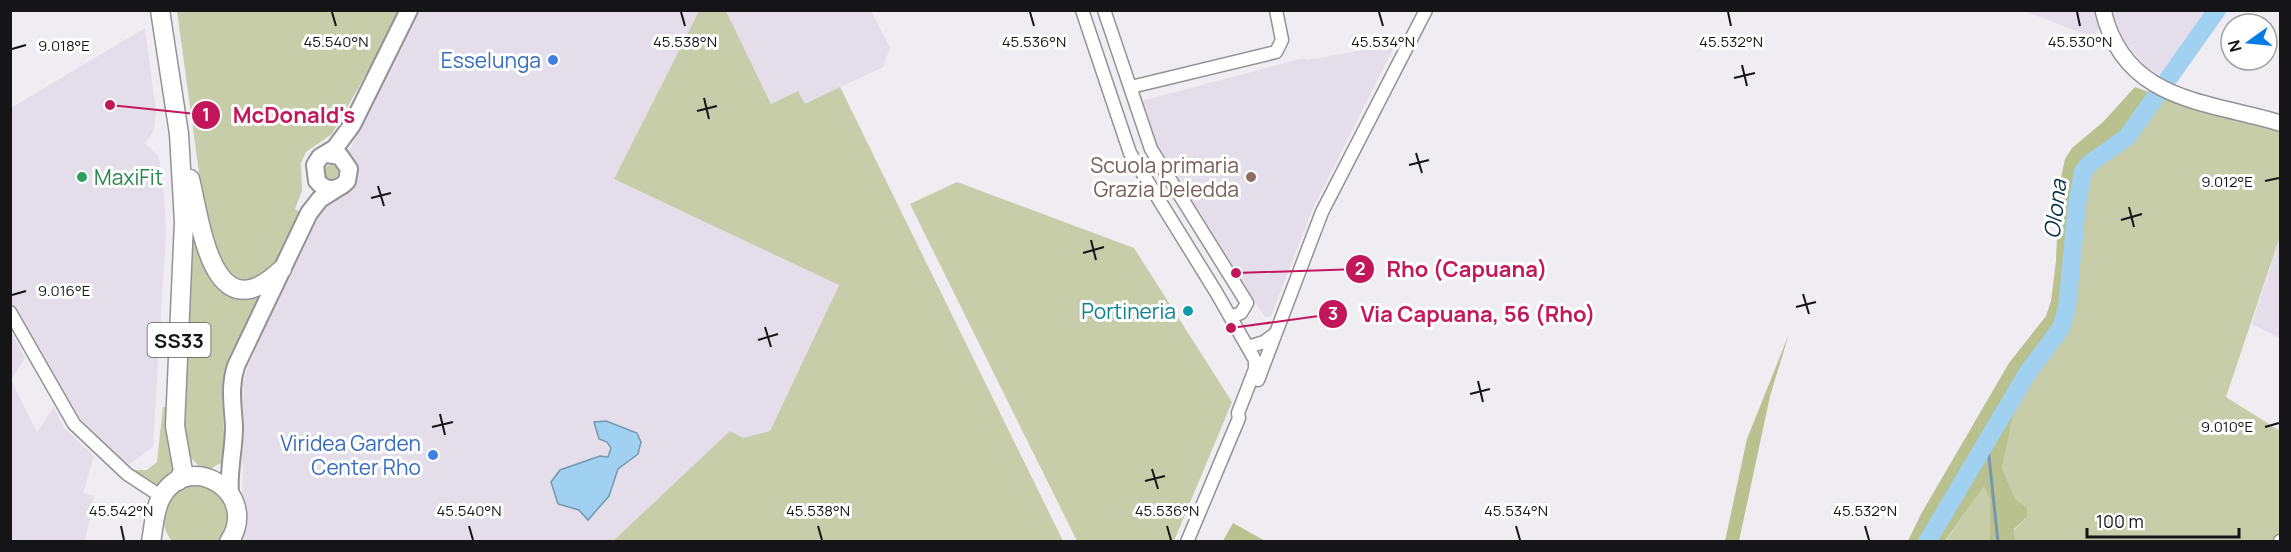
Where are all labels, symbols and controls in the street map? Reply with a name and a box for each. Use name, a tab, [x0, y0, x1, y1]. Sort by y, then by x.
north arrow	[2219, 12, 2279, 72]
text: 45.540°N	[304, 31, 368, 52]
text: 45.538°N	[653, 31, 717, 52]
text: 45.536°N	[1002, 31, 1066, 52]
text: 45.534°N	[1351, 31, 1415, 52]
text: 45.532°N	[1699, 31, 1763, 52]
text: 45.530°N	[2048, 31, 2112, 52]
text: 9.018°E	[38, 35, 90, 56]
text: N	[2222, 37, 2247, 54]
place label: Esselunga	[441, 46, 541, 74]
marker: Esselunga	[546, 53, 560, 67]
callout: McDonald's	[191, 95, 367, 135]
text: McDonald's	[233, 100, 355, 130]
text: 1	[202, 102, 210, 126]
place label: Scuola primaria Grazia Deledda	[1090, 151, 1239, 203]
place label: MaxiFit	[94, 163, 163, 191]
marker: MaxiFit	[75, 170, 89, 184]
marker: Scuola primaria Grazia Deledda	[1244, 170, 1258, 184]
text: 9.012°E	[2201, 171, 2253, 192]
water label: Olona	[2036, 176, 2074, 240]
callout: Rho (Capuana)	[1345, 249, 1560, 289]
text: Rho (Capuana)	[1387, 254, 1547, 284]
text: 2	[1355, 256, 1365, 280]
text: 9.016°E	[38, 280, 90, 301]
callout: Via Capuana, 56 (Rho)	[1318, 294, 1607, 334]
place label: Portineria	[1081, 297, 1176, 325]
text: Via Capuana, 56 (Rho)	[1360, 299, 1596, 329]
text: 3	[1328, 301, 1338, 325]
marker: Portineria	[1181, 304, 1195, 318]
road number: SS33	[148, 323, 210, 357]
text: 9.010°E	[2201, 416, 2253, 437]
place label: Viridea Garden Center Rho	[280, 429, 421, 481]
marker: Viridea Garden Center Rho	[426, 448, 440, 462]
text: 45.542°N	[89, 500, 153, 521]
text: 45.540°N	[437, 500, 501, 521]
text: 45.538°N	[786, 500, 850, 521]
text: 45.536°N	[1135, 500, 1199, 521]
text: 45.534°N	[1484, 500, 1548, 521]
text: 45.532°N	[1833, 500, 1897, 521]
scale bar	[2087, 501, 2238, 539]
text: 100 m	[2096, 509, 2144, 533]

